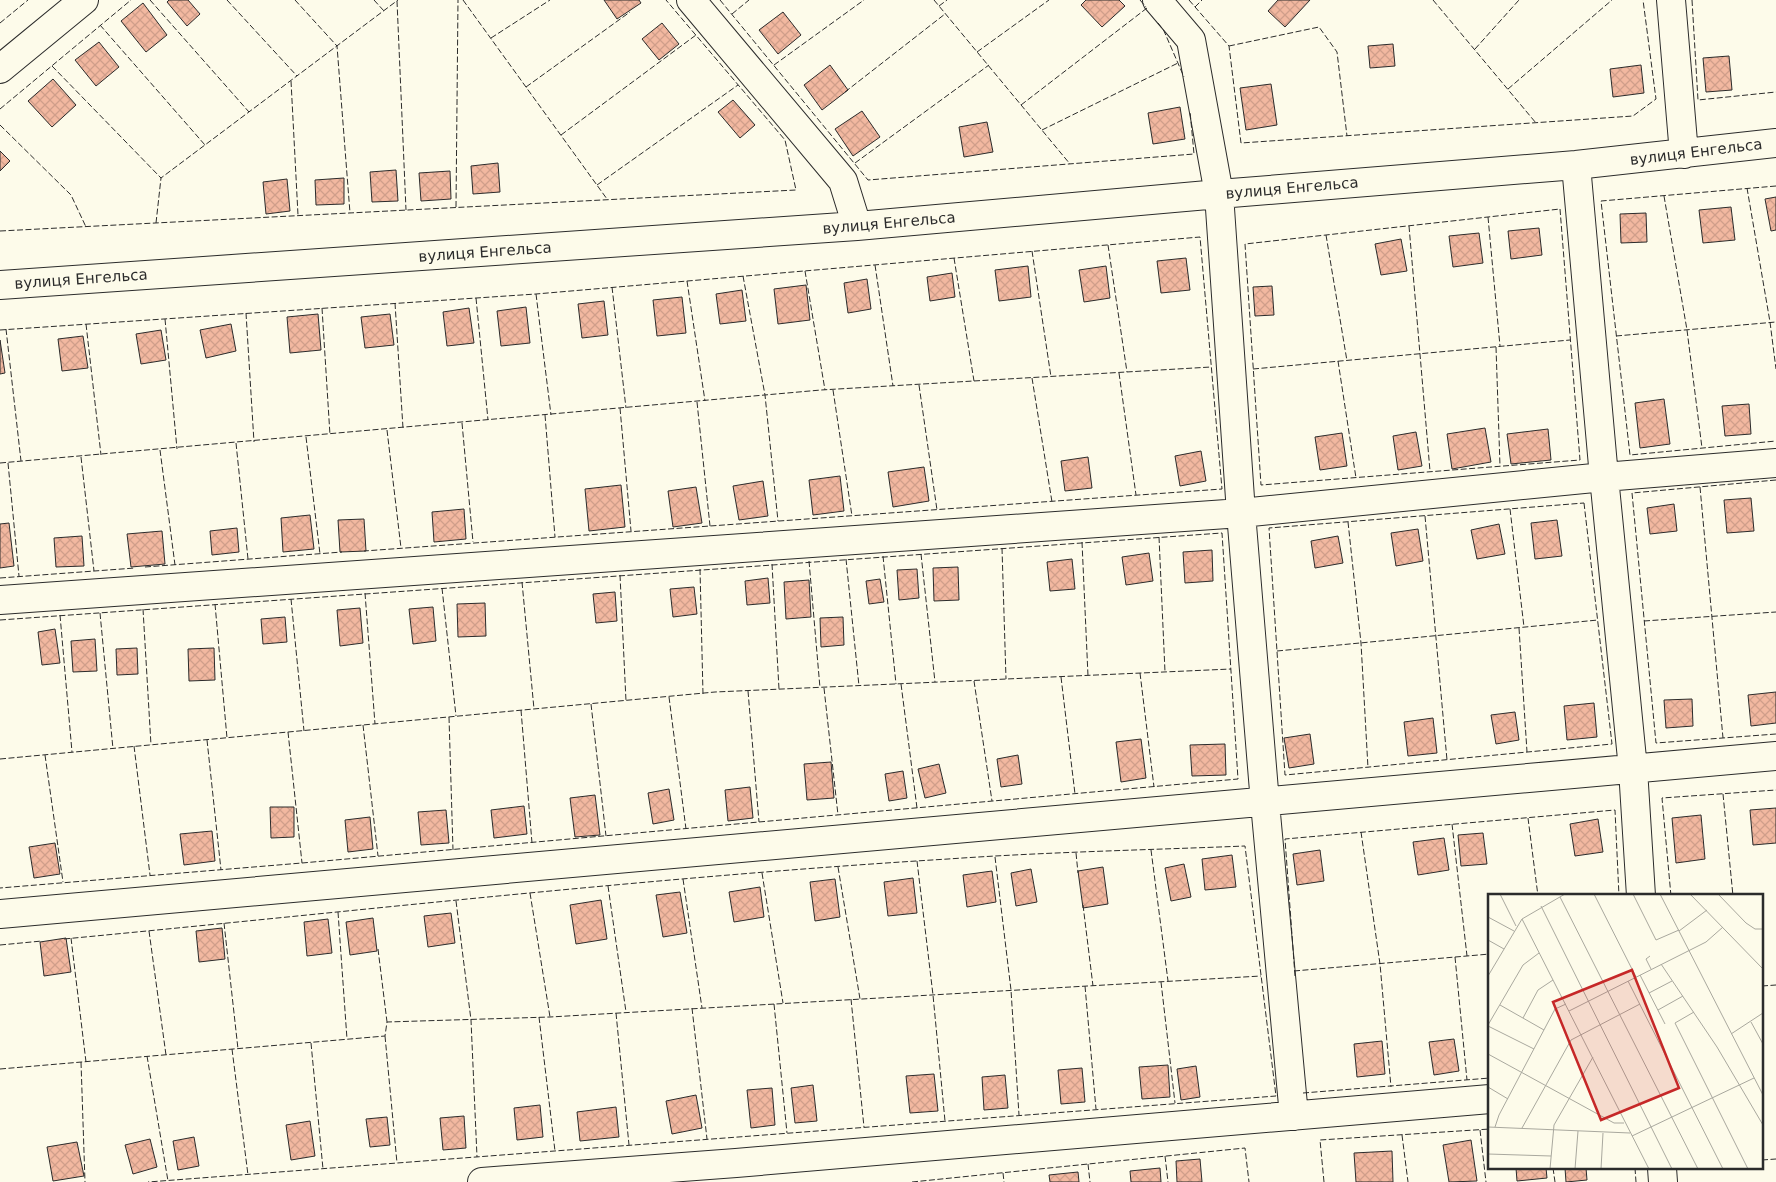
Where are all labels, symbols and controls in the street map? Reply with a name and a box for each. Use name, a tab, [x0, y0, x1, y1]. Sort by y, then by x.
street label: вулиця Енгельса	[1629, 135, 1763, 169]
street label: вулиця Енгельса	[1225, 173, 1359, 203]
street label: вулиця Енгельса	[822, 208, 956, 238]
street label: вулиця Енгельса	[418, 238, 552, 266]
street label: вулиця Енгельса	[14, 265, 148, 293]
inset map	[1488, 894, 1764, 1170]

